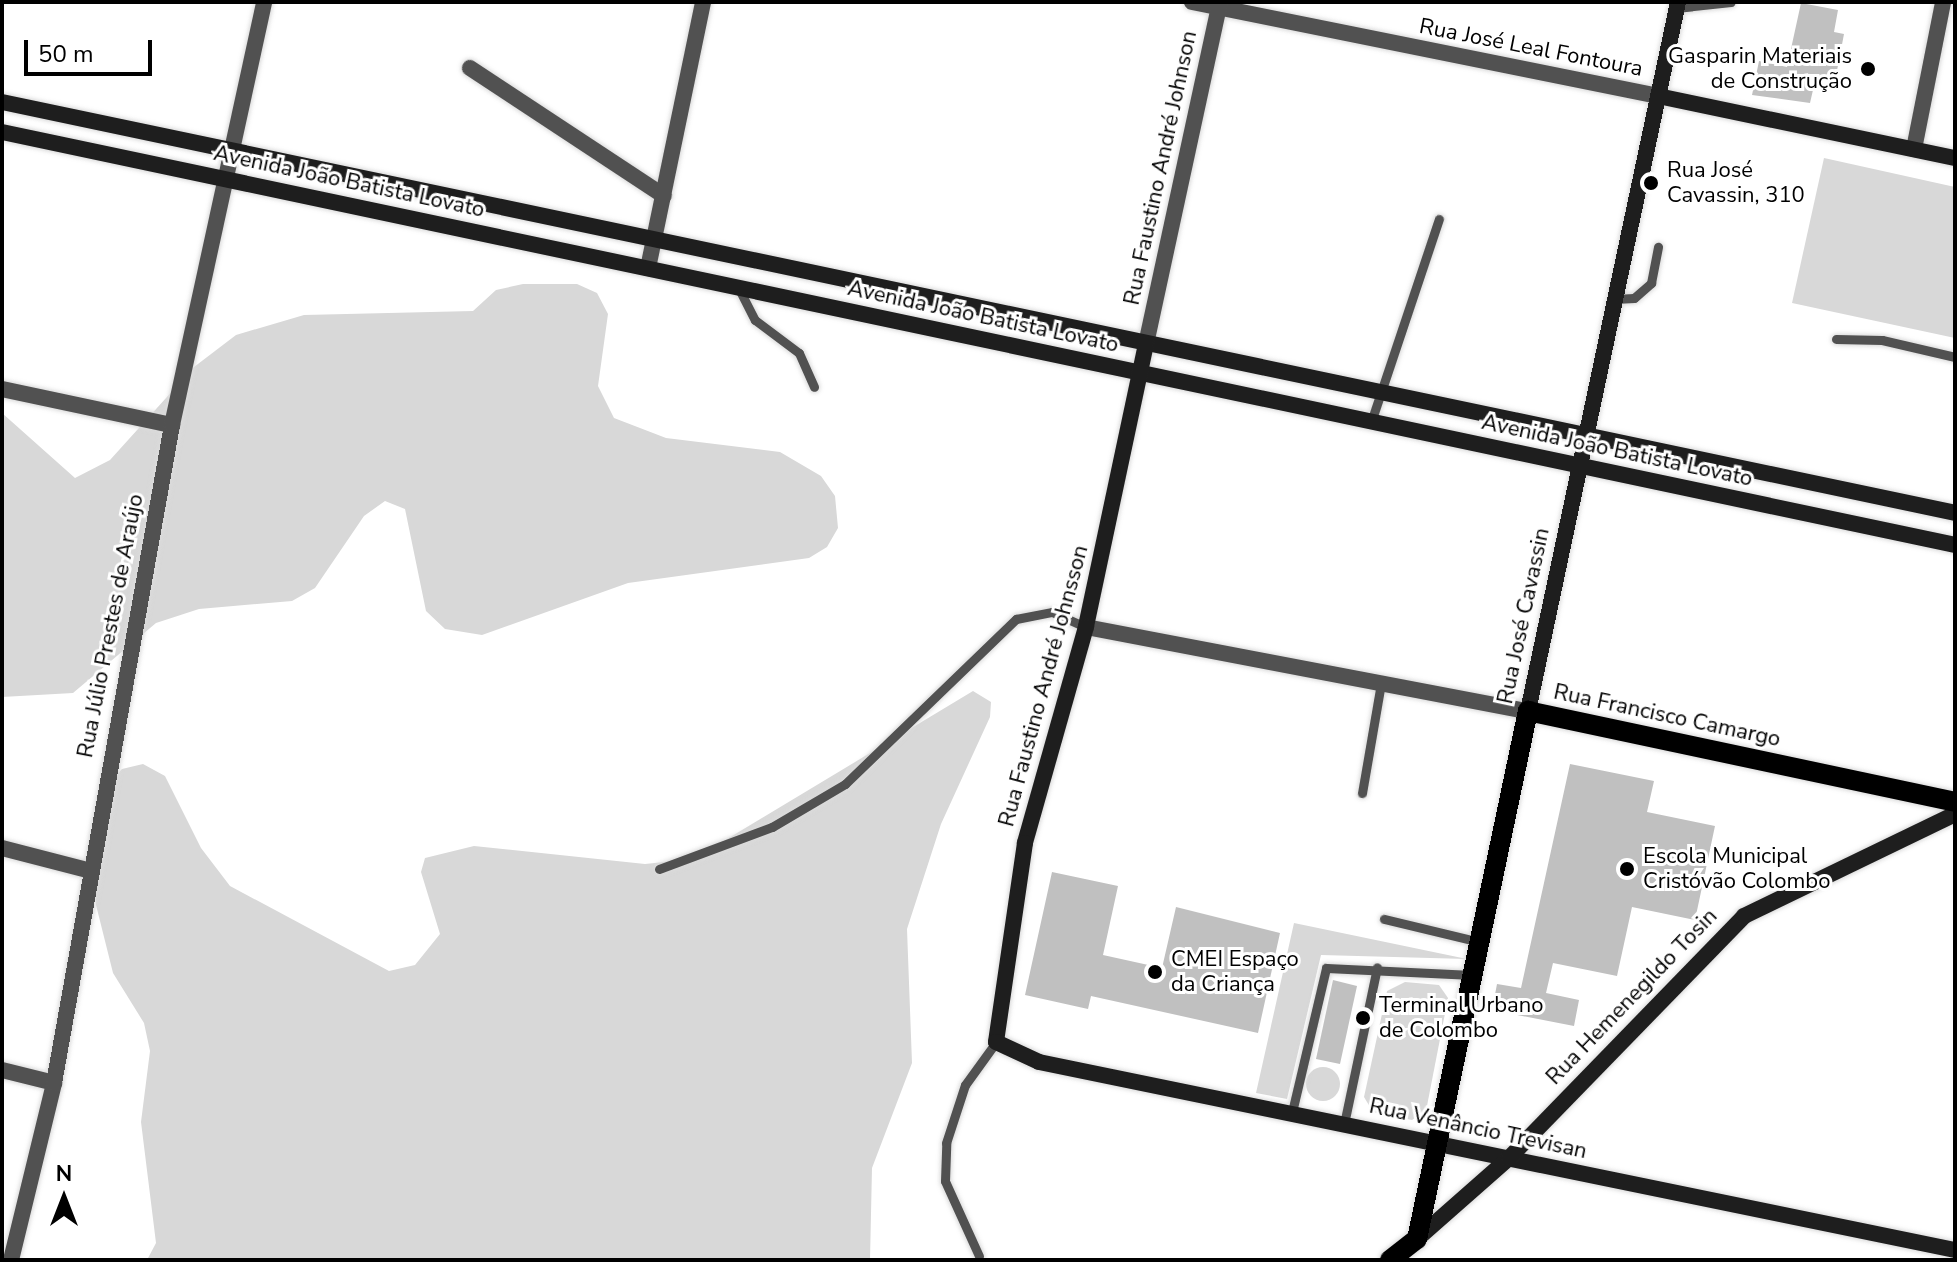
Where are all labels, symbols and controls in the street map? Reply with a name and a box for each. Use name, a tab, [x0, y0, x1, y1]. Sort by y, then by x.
street label: Rua José Leal Fontoura	[1417, 13, 1645, 83]
scale bar	[28, 24, 156, 74]
street label: Rua Faustino André Johnson	[1119, 28, 1203, 308]
text: 50 m	[38, 38, 94, 70]
place label: Gasparin Materiais de Construção	[1668, 43, 1852, 94]
marker: Gasparin Materiais de Construção	[1859, 60, 1877, 78]
street label: Avenida João Batista Lovato	[211, 140, 487, 224]
place label: Rua José Cavassin, 310	[1667, 157, 1805, 208]
marker: Rua José Cavassin, 310	[1642, 174, 1660, 192]
street label: Avenida João Batista Lovato	[845, 275, 1121, 359]
street label: Avenida João Batista Lovato	[1479, 409, 1755, 493]
street label: Rua Júlio Prestes de Araújo	[72, 492, 150, 760]
street label: Rua José Cavassin	[1492, 526, 1556, 706]
street label: Rua Faustino André Johnsson	[994, 542, 1094, 830]
street label: Rua Francisco Camargo	[1551, 679, 1783, 753]
place label: Escola Municipal Cristóvão Colombo	[1643, 843, 1830, 894]
marker: Escola Municipal Cristóvão Colombo	[1618, 860, 1636, 878]
street label: Rua Hemenegildo Tosin	[1541, 903, 1723, 1091]
place label: CMEI Espaço da Criança	[1171, 946, 1299, 998]
marker: CMEI Espaço da Criança	[1146, 963, 1164, 981]
place label: Terminal Urbano de Colombo	[1379, 992, 1544, 1044]
marker: Terminal Urbano de Colombo	[1354, 1009, 1372, 1027]
street label: Rua Venâncio Trevisan	[1367, 1093, 1589, 1165]
north arrow	[24, 1158, 104, 1238]
text: N	[56, 1159, 72, 1189]

